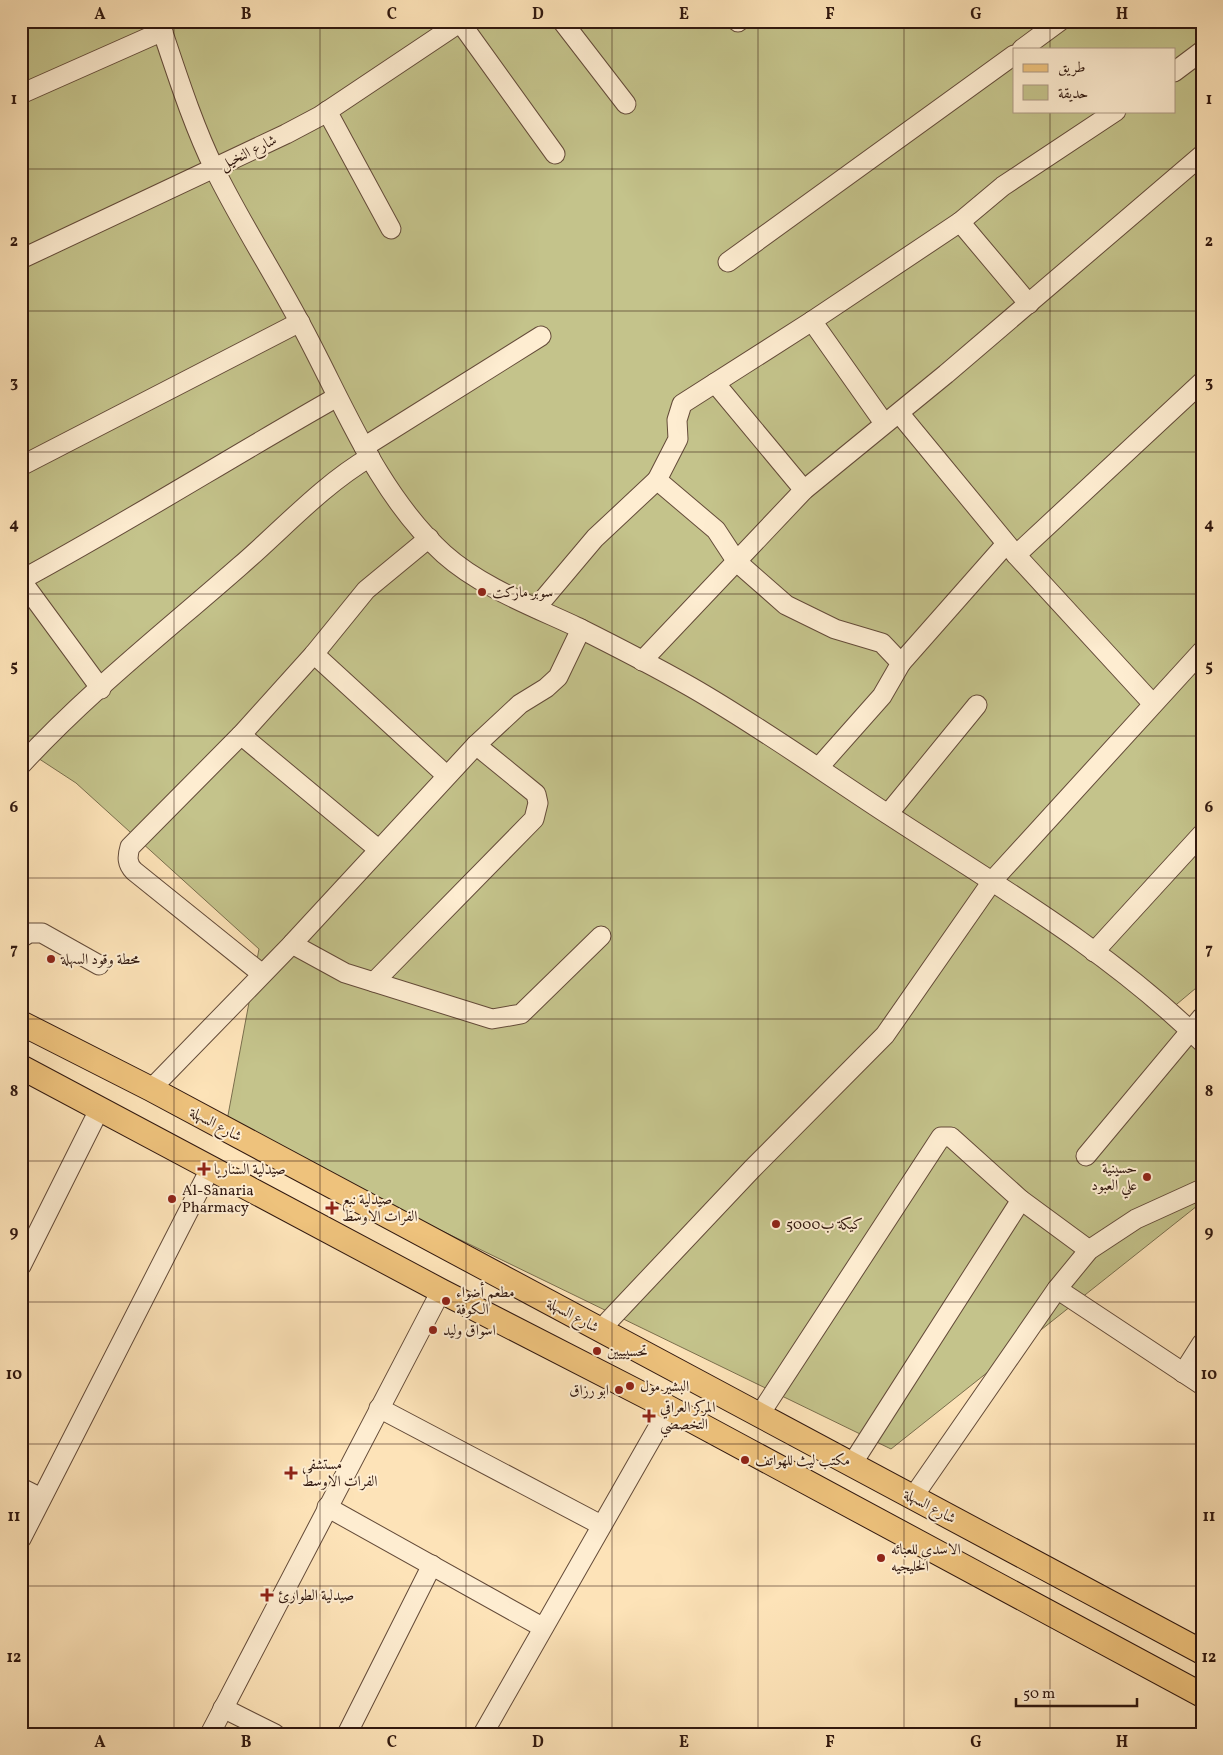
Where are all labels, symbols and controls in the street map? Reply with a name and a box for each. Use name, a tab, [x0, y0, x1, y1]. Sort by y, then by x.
text: A	[94, 4, 106, 26]
text: B	[241, 4, 252, 26]
text: C	[387, 4, 397, 26]
text: D	[532, 4, 544, 26]
text: E	[679, 4, 689, 26]
text: F	[825, 4, 835, 26]
text: G	[970, 4, 982, 26]
text: H	[1116, 4, 1128, 26]
legend	[1013, 48, 1176, 112]
text: طريق	[1058, 58, 1085, 79]
text: حديقة	[1058, 84, 1088, 105]
text: 1	[11, 89, 17, 111]
text: 1	[1206, 89, 1212, 111]
street label: شارع النخيل	[217, 131, 281, 177]
text: 2	[10, 231, 18, 253]
text: 2	[1205, 231, 1213, 253]
text: 3	[10, 372, 18, 394]
text: 3	[1205, 372, 1213, 394]
text: 4	[9, 514, 19, 536]
text: 4	[1204, 514, 1214, 536]
place label: سوبر ماركت	[492, 583, 553, 604]
marker: سوبر ماركت	[476, 586, 488, 598]
text: 5	[10, 656, 18, 678]
text: 5	[1205, 656, 1213, 678]
text: 6	[10, 797, 19, 819]
text: 6	[1205, 797, 1214, 819]
text: 7	[10, 939, 18, 961]
text: 7	[1205, 939, 1213, 961]
place label: محطة وقود السهلة	[60, 950, 140, 971]
marker: محطة وقود السهلة	[45, 953, 57, 965]
text: 8	[10, 1081, 18, 1103]
text: 8	[1205, 1081, 1213, 1103]
street label: شارع السهلة	[184, 1102, 245, 1149]
place label: حسينية علي العبود	[1091, 1159, 1137, 1199]
place label: صيدلية السناريا	[214, 1160, 286, 1181]
marker: صيدلية السناريا	[198, 1163, 210, 1175]
marker: حسينية علي العبود	[1141, 1171, 1153, 1183]
place label: Al-Sanaria Pharmacy	[182, 1181, 254, 1219]
place label: صيدلية نبع الفرات الاوسط	[342, 1190, 418, 1228]
marker: Al-Sanaria Pharmacy	[166, 1193, 178, 1205]
marker: صيدلية نبع الفرات الاوسط	[326, 1202, 338, 1214]
place label: كيكة ب5000	[786, 1215, 863, 1236]
marker: كيكة ب5000	[770, 1218, 782, 1230]
text: 9	[10, 1222, 19, 1244]
text: 9	[1205, 1222, 1214, 1244]
place label: مطعم أضواء الكوفة	[456, 1281, 515, 1321]
street label: شارع السهلة	[541, 1293, 602, 1340]
marker: مطعم أضواء الكوفة	[440, 1295, 452, 1307]
place label: اسواق وليد	[443, 1321, 496, 1342]
marker: اسواق وليد	[427, 1324, 439, 1336]
place label: تحسيييين	[607, 1342, 648, 1363]
marker: تحسيييين	[591, 1345, 603, 1357]
text: 10	[6, 1364, 22, 1386]
text: 10	[1201, 1364, 1217, 1386]
place label: البشير مول	[640, 1377, 689, 1398]
marker: البشير مول	[624, 1380, 636, 1392]
place label: ابو رزاق	[569, 1381, 609, 1402]
marker: ابو رزاق	[613, 1384, 625, 1396]
place label: المركز العراقي التخصصي	[660, 1398, 715, 1438]
marker: المركز العراقي التخصصي	[642, 1409, 656, 1423]
place label: مكتب ليث للهواتف	[755, 1451, 850, 1472]
marker: مكتب ليث للهواتف	[739, 1454, 751, 1466]
place label: مستشفى الفرات الاوسط	[302, 1455, 378, 1493]
marker: مستشفى الفرات الاوسط	[284, 1466, 298, 1480]
street label: شارع السهلة	[898, 1484, 959, 1531]
text: 11	[8, 1506, 20, 1528]
text: 11	[1203, 1506, 1215, 1528]
place label: الاسدي للعبائه الخليجيه	[891, 1540, 961, 1578]
marker: الاسدي للعبائه الخليجيه	[875, 1552, 887, 1564]
place label: صيدلية الطوارئ	[278, 1586, 354, 1607]
marker: صيدلية الطوارئ	[260, 1588, 274, 1602]
text: 12	[7, 1647, 21, 1669]
text: 12	[1202, 1647, 1216, 1669]
scale bar	[1016, 1675, 1137, 1707]
text: 50 m	[1023, 1684, 1055, 1705]
text: A	[94, 1732, 106, 1754]
text: B	[241, 1732, 252, 1754]
text: C	[387, 1732, 397, 1754]
text: D	[532, 1732, 544, 1754]
text: E	[679, 1732, 689, 1754]
text: F	[825, 1732, 835, 1754]
text: G	[970, 1732, 982, 1754]
text: H	[1116, 1732, 1128, 1754]

